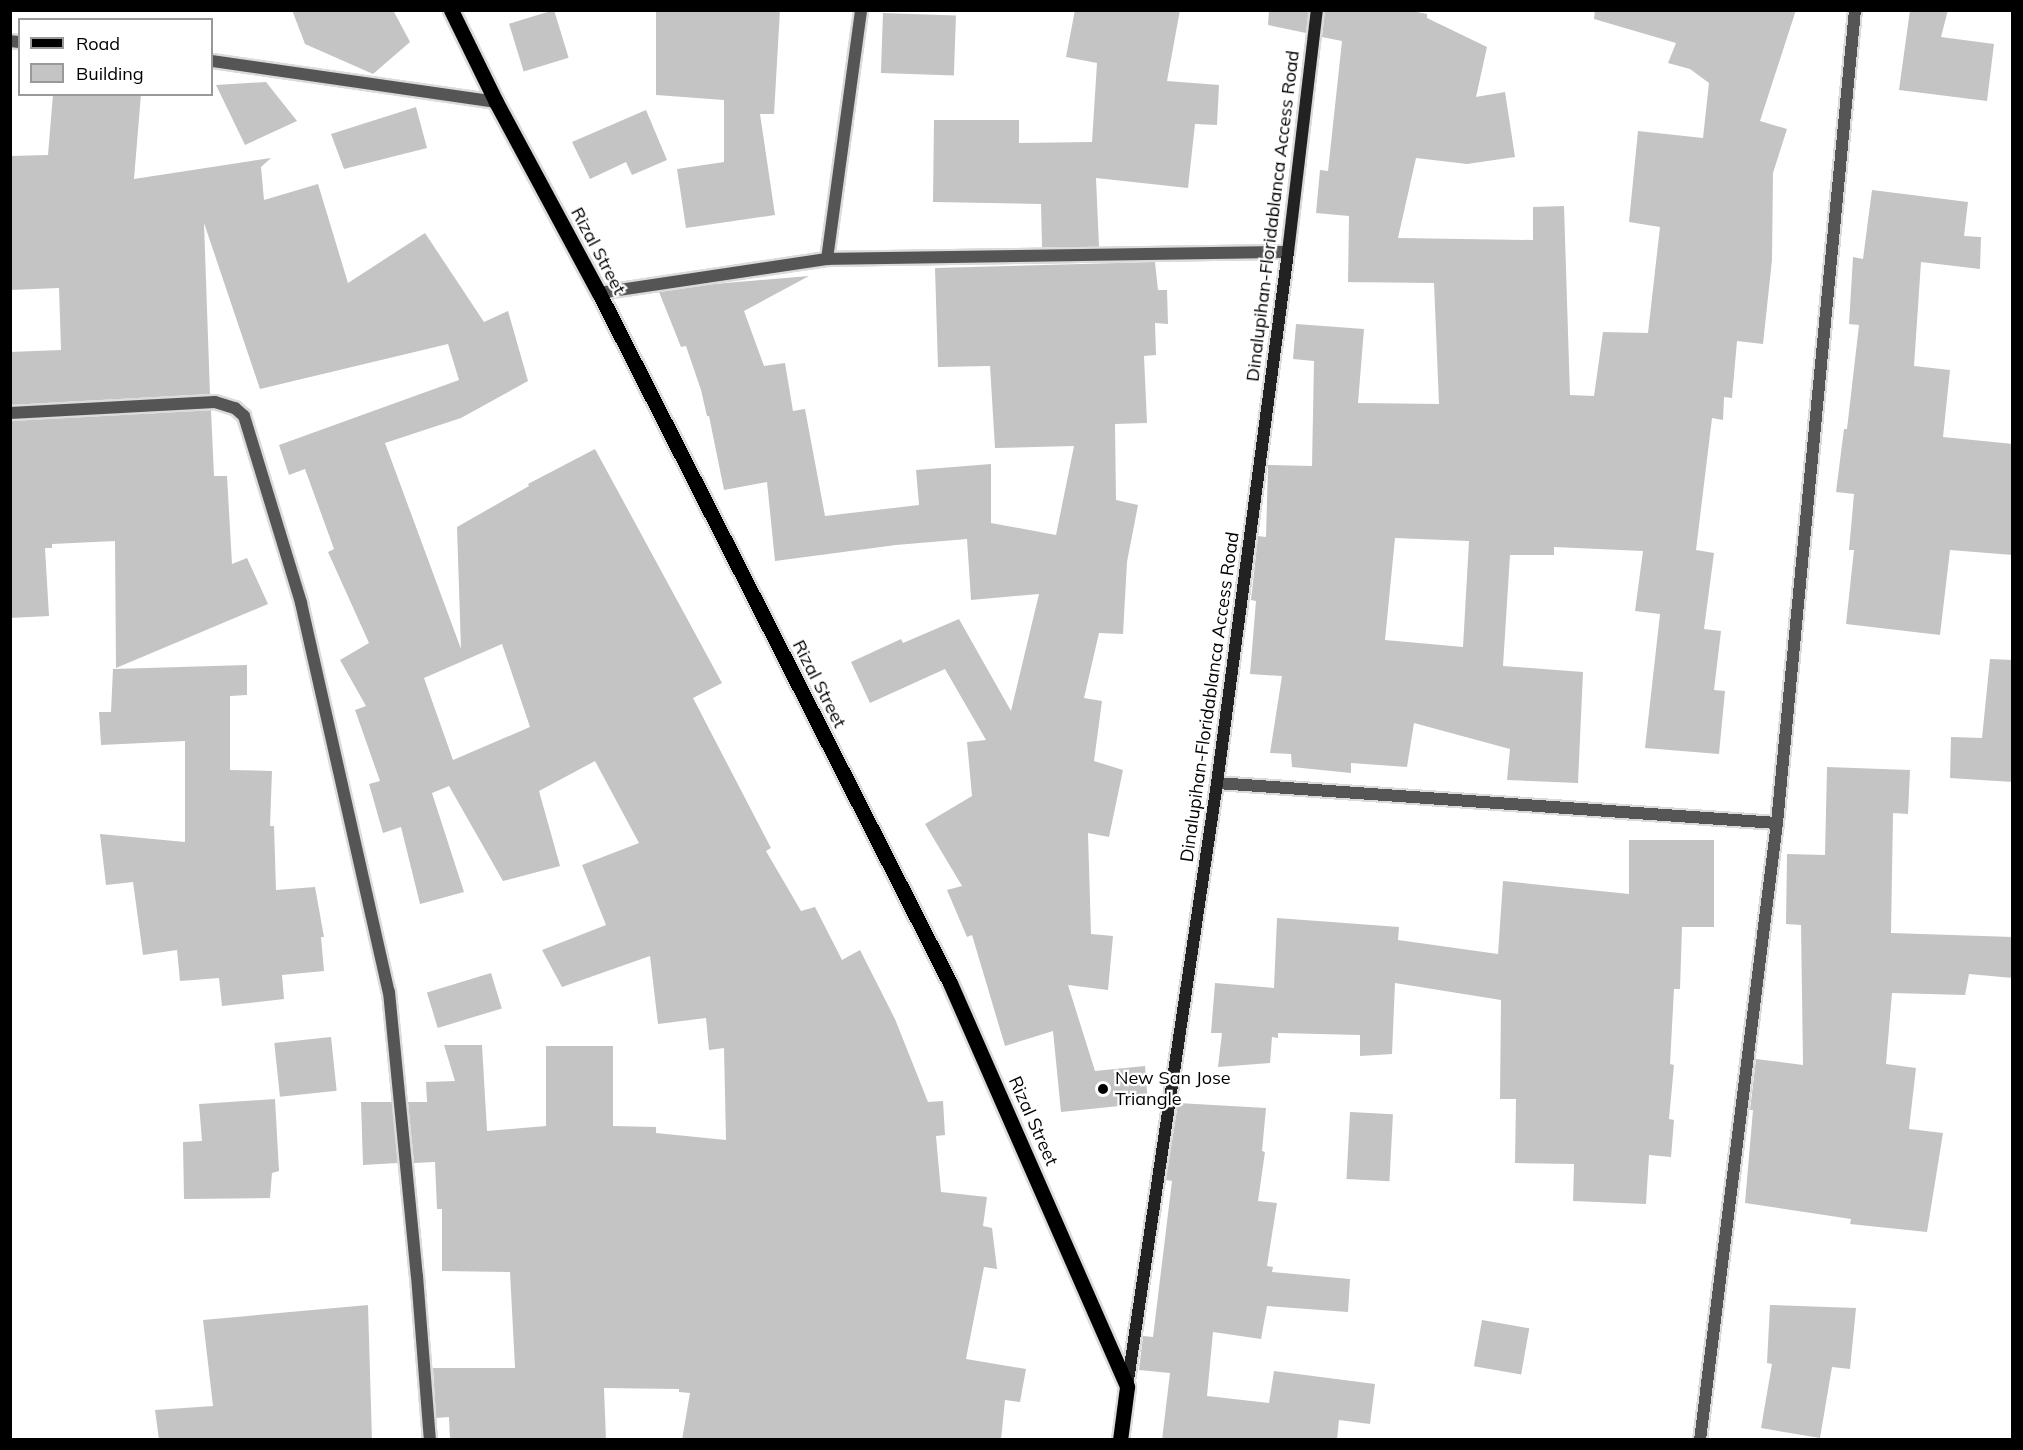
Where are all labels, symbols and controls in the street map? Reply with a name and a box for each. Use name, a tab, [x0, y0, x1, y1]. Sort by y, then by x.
legend	[18, 18, 213, 96]
text: Road	[76, 32, 120, 55]
street label: Dinalupihan-Floridablanca Access Road	[1242, 49, 1304, 383]
text: Building	[76, 62, 144, 85]
street label: Rizal Street	[566, 204, 630, 298]
street label: Dinalupihan-Floridablanca Access Road	[1176, 530, 1244, 864]
street label: Rizal Street	[788, 637, 850, 731]
place label: New San Jose Triangle	[1115, 1068, 1231, 1110]
street label: Rizal Street	[1004, 1073, 1062, 1169]
marker: New San Jose Triangle	[1096, 1082, 1110, 1096]

